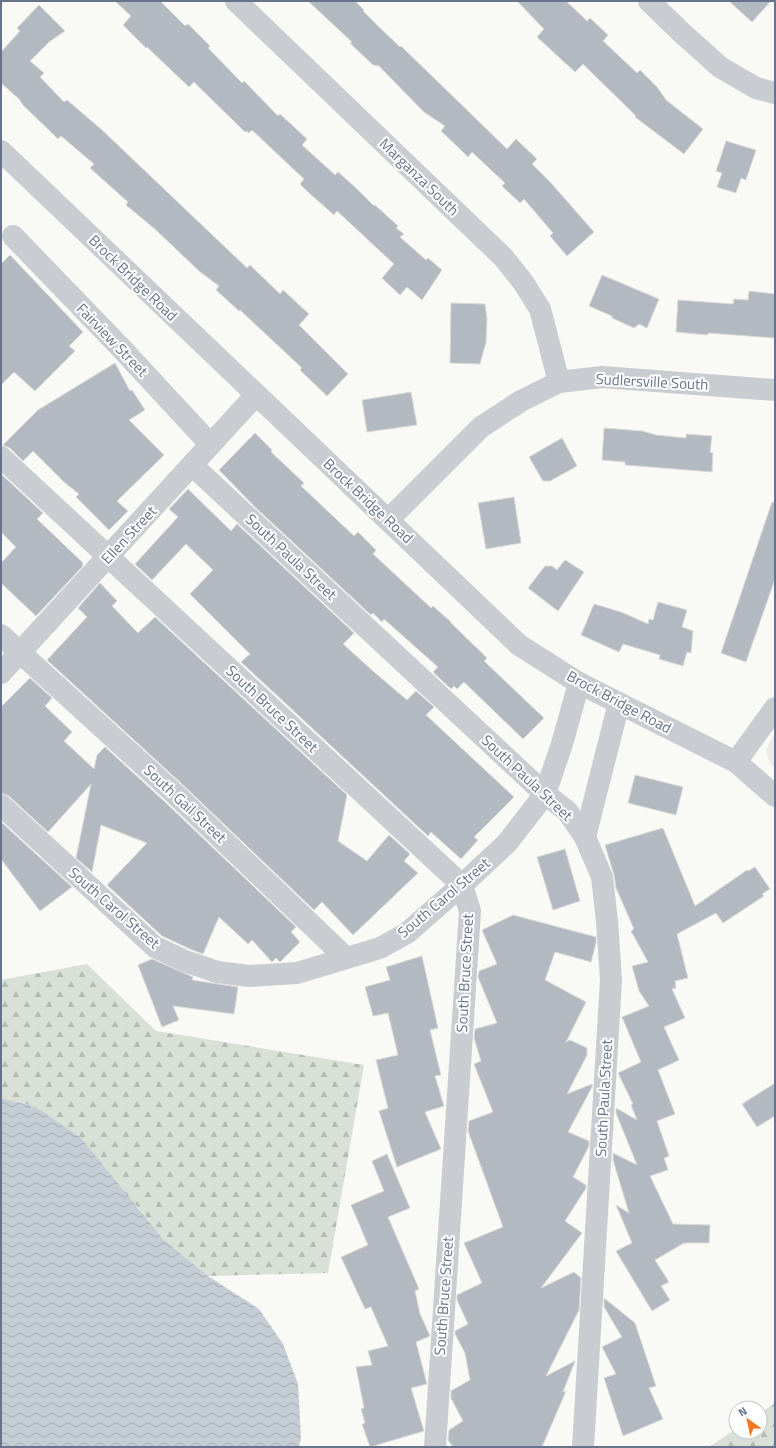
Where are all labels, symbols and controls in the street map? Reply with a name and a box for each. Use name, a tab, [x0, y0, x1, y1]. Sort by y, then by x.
street label: Marganza South	[374, 132, 465, 221]
street label: Brock Bridge Road	[84, 229, 183, 326]
street label: Fairview Street	[71, 298, 154, 382]
street label: Sudlersville South	[595, 367, 709, 396]
street label: Brock Bridge Road	[318, 453, 419, 549]
street label: Ellen Street	[95, 500, 162, 569]
street label: South Paula Street	[240, 508, 343, 606]
street label: South Bruce Street	[221, 660, 324, 758]
street label: Brock Bridge Road	[563, 664, 676, 739]
street label: South Paula Street	[476, 729, 579, 827]
street label: South Gail Street	[139, 759, 233, 849]
street label: South Carol Street	[392, 851, 496, 943]
street label: South Carol Street	[63, 861, 166, 954]
street label: South Bruce Street	[450, 912, 479, 1033]
street label: South Paula Street	[589, 1038, 618, 1157]
street label: South Bruce Street	[428, 1235, 459, 1356]
north arrow	[728, 1400, 768, 1440]
text: N	[735, 1403, 750, 1420]

